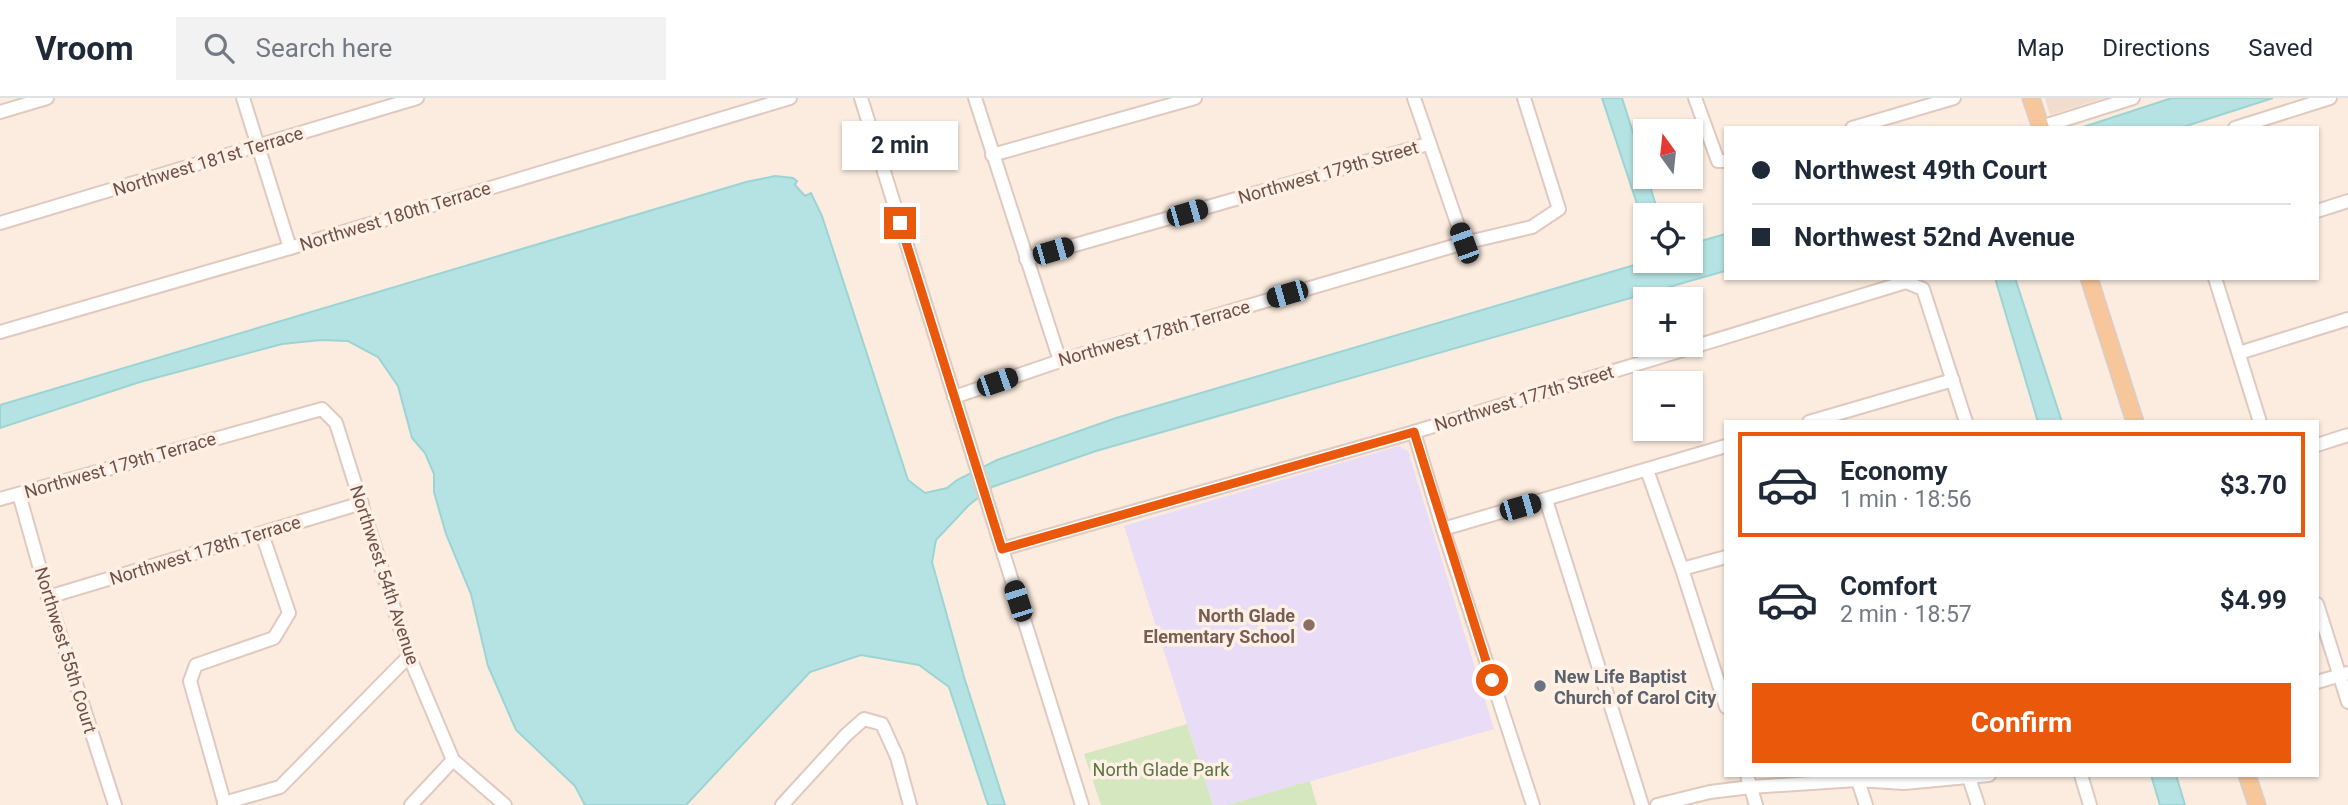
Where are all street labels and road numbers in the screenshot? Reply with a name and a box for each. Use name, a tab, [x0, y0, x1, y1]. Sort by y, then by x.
street label: Northwest 181st Terrace	[110, 122, 306, 200]
street label: Northwest 179th Street	[1236, 136, 1421, 208]
street label: Northwest 180th Terrace	[297, 177, 493, 255]
street label: Northwest 178th Terrace	[1056, 296, 1252, 370]
street label: Northwest 177th Street	[1432, 361, 1616, 435]
street label: Northwest 179th Terrace	[22, 428, 218, 502]
street label: Northwest 54th Avenue	[346, 483, 424, 667]
street label: Northwest 178th Terrace	[107, 511, 303, 589]
street label: Northwest 55th Court	[31, 564, 101, 736]

